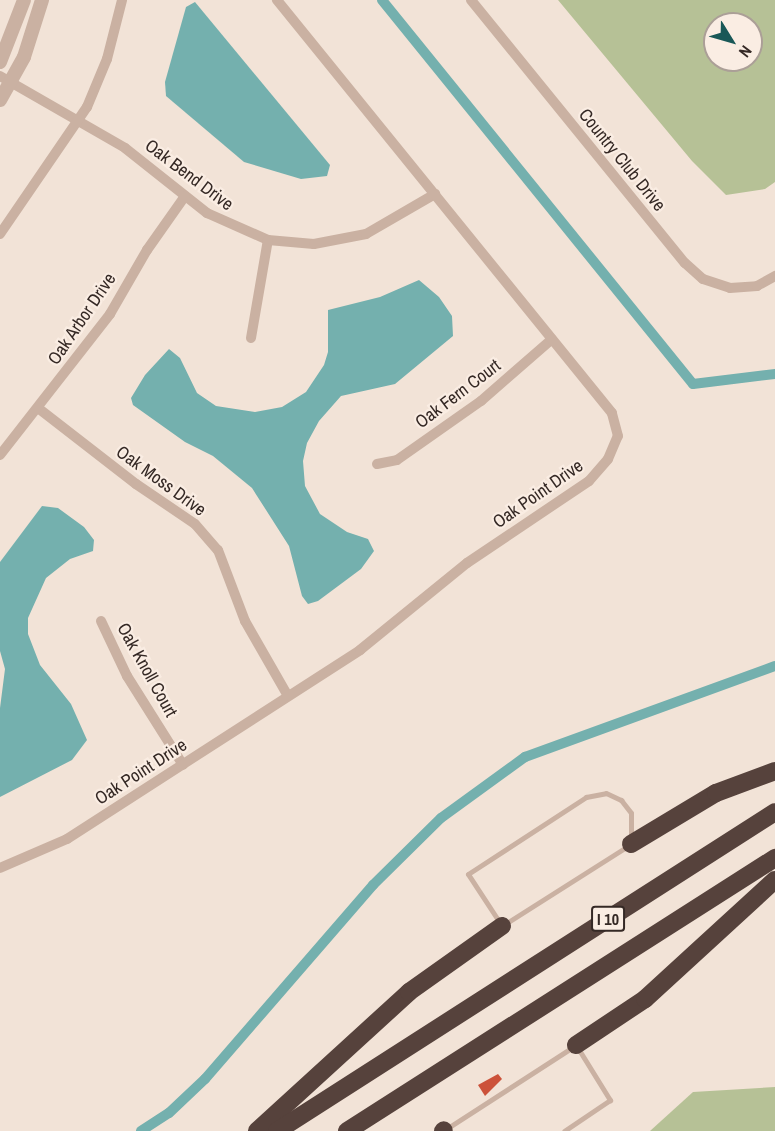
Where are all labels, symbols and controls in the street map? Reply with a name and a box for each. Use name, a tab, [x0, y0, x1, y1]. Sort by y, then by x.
north arrow	[703, 12, 763, 72]
text: N	[734, 41, 757, 62]
street label: Country Club Drive	[574, 104, 670, 216]
street label: Oak Bend Drive	[141, 135, 237, 215]
street label: Oak Arbor Drive	[43, 269, 121, 369]
street label: Oak Fern Court	[411, 355, 505, 433]
street label: Oak Moss Drive	[112, 441, 210, 521]
street label: Oak Point Drive	[489, 455, 587, 533]
street label: Oak Knoll Court	[112, 619, 182, 721]
street label: Oak Point Drive	[91, 734, 191, 810]
road number: I 10	[590, 906, 626, 932]

